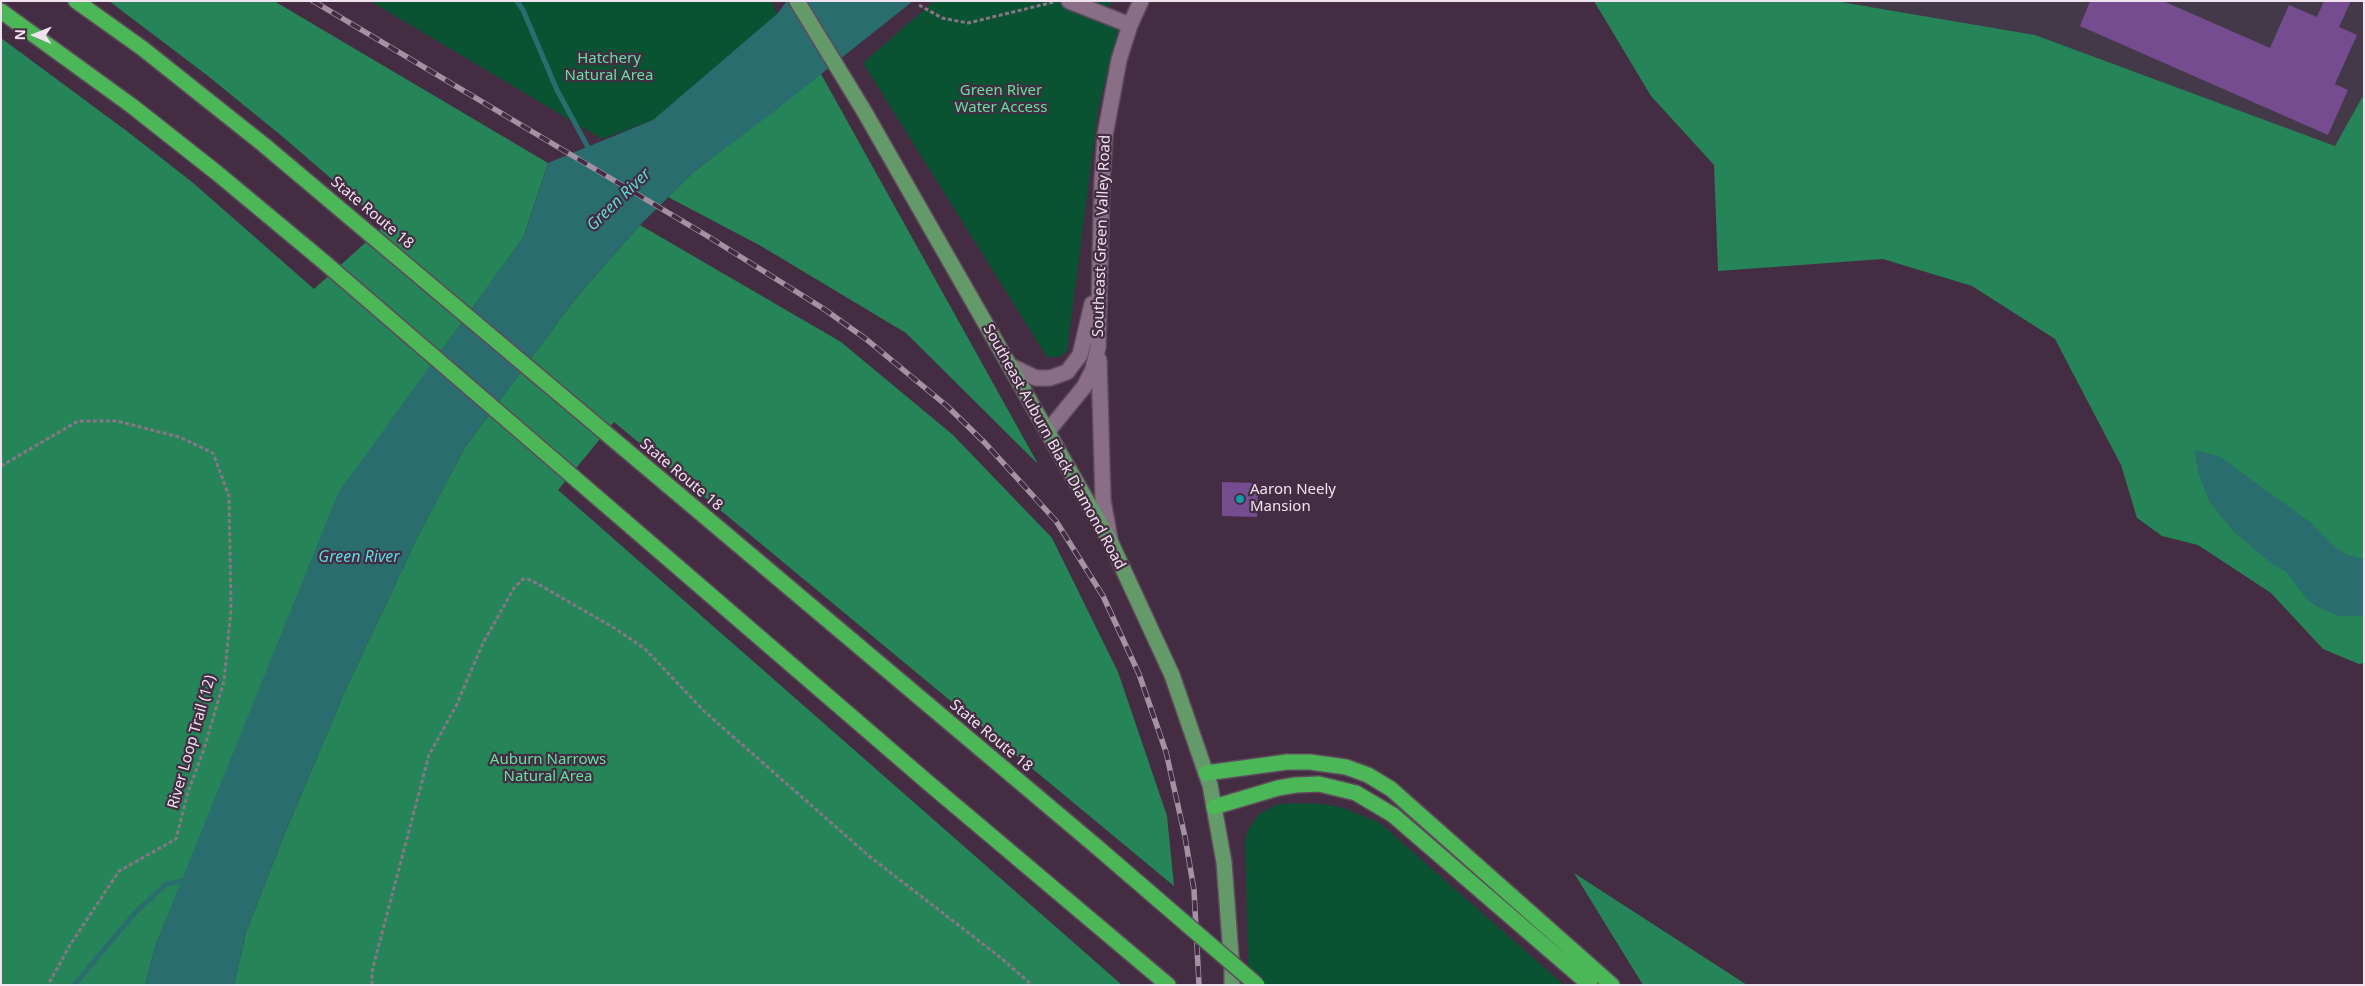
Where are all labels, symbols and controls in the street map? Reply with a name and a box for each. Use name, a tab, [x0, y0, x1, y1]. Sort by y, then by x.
north arrow	[10, 10, 60, 60]
text: N	[10, 29, 29, 41]
park label: Hatchery Natural Area	[565, 50, 653, 85]
park label: Green River Water Access	[955, 82, 1047, 117]
street label: Southeast Green Valley Road	[1089, 135, 1115, 337]
water label: Green River	[583, 165, 655, 235]
street label: State Route 18	[327, 173, 417, 253]
street label: Southeast Auburn Black Diamond Road	[979, 321, 1129, 573]
street label: State Route 18	[636, 435, 726, 515]
place label: Aaron Neely Mansion	[1250, 481, 1336, 516]
marker: Aaron Neely Mansion	[1234, 493, 1246, 505]
water label: Green River	[318, 547, 400, 567]
street label: River Loop Trail (12)	[164, 673, 220, 811]
street label: State Route 18	[946, 696, 1036, 776]
park label: Auburn Narrows Natural Area	[490, 751, 606, 786]

